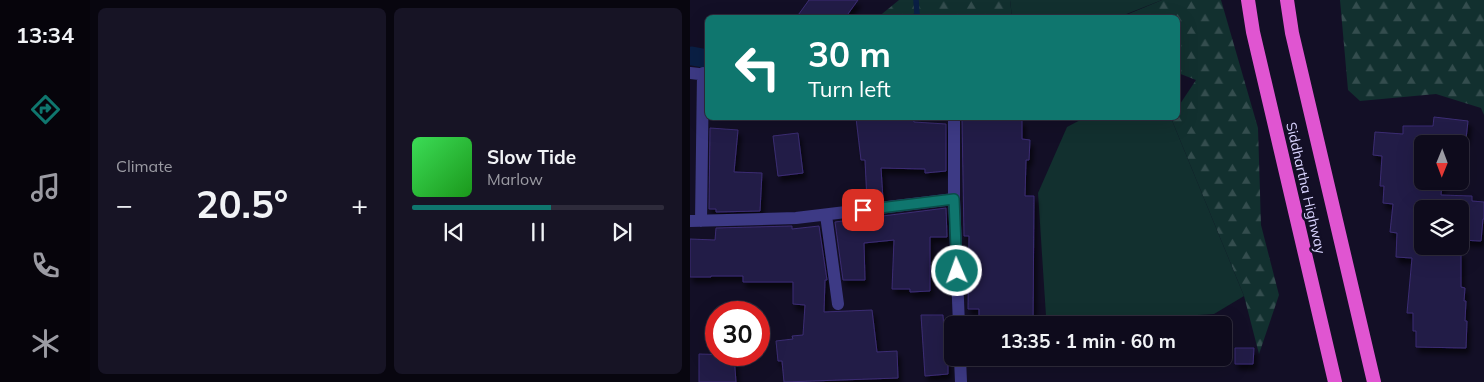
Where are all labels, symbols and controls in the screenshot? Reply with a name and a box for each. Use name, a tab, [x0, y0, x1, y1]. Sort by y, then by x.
text: 13:34	[16, 21, 74, 49]
text: 30 m	[808, 32, 891, 76]
icon: left	[725, 35, 790, 100]
text: Turn left	[808, 75, 891, 103]
icon: directions	[28, 92, 63, 127]
street label: Siddhartha Highway	[1282, 120, 1330, 256]
north arrow	[1414, 135, 1469, 190]
map controls	[1414, 135, 1469, 255]
text: Slow Tide	[487, 145, 576, 169]
text: Climate	[116, 156, 172, 176]
text: Marlow	[487, 169, 543, 189]
icon: music	[28, 170, 63, 205]
text: 20.5°	[196, 180, 288, 228]
text: −	[116, 187, 133, 222]
text: +	[351, 187, 368, 222]
pin	[842, 189, 884, 231]
icon: arrive	[849, 196, 877, 224]
button: layers	[1414, 200, 1469, 255]
icon: previous	[440, 218, 468, 246]
icon: pause	[524, 218, 552, 246]
icon: next	[608, 218, 636, 246]
position arrow	[930, 244, 982, 296]
icon: phone	[28, 248, 63, 283]
speed limit sign: 30	[705, 301, 770, 366]
icon: climate	[28, 326, 63, 361]
text: 13:35 · 1 min · 60 m	[1000, 329, 1176, 353]

